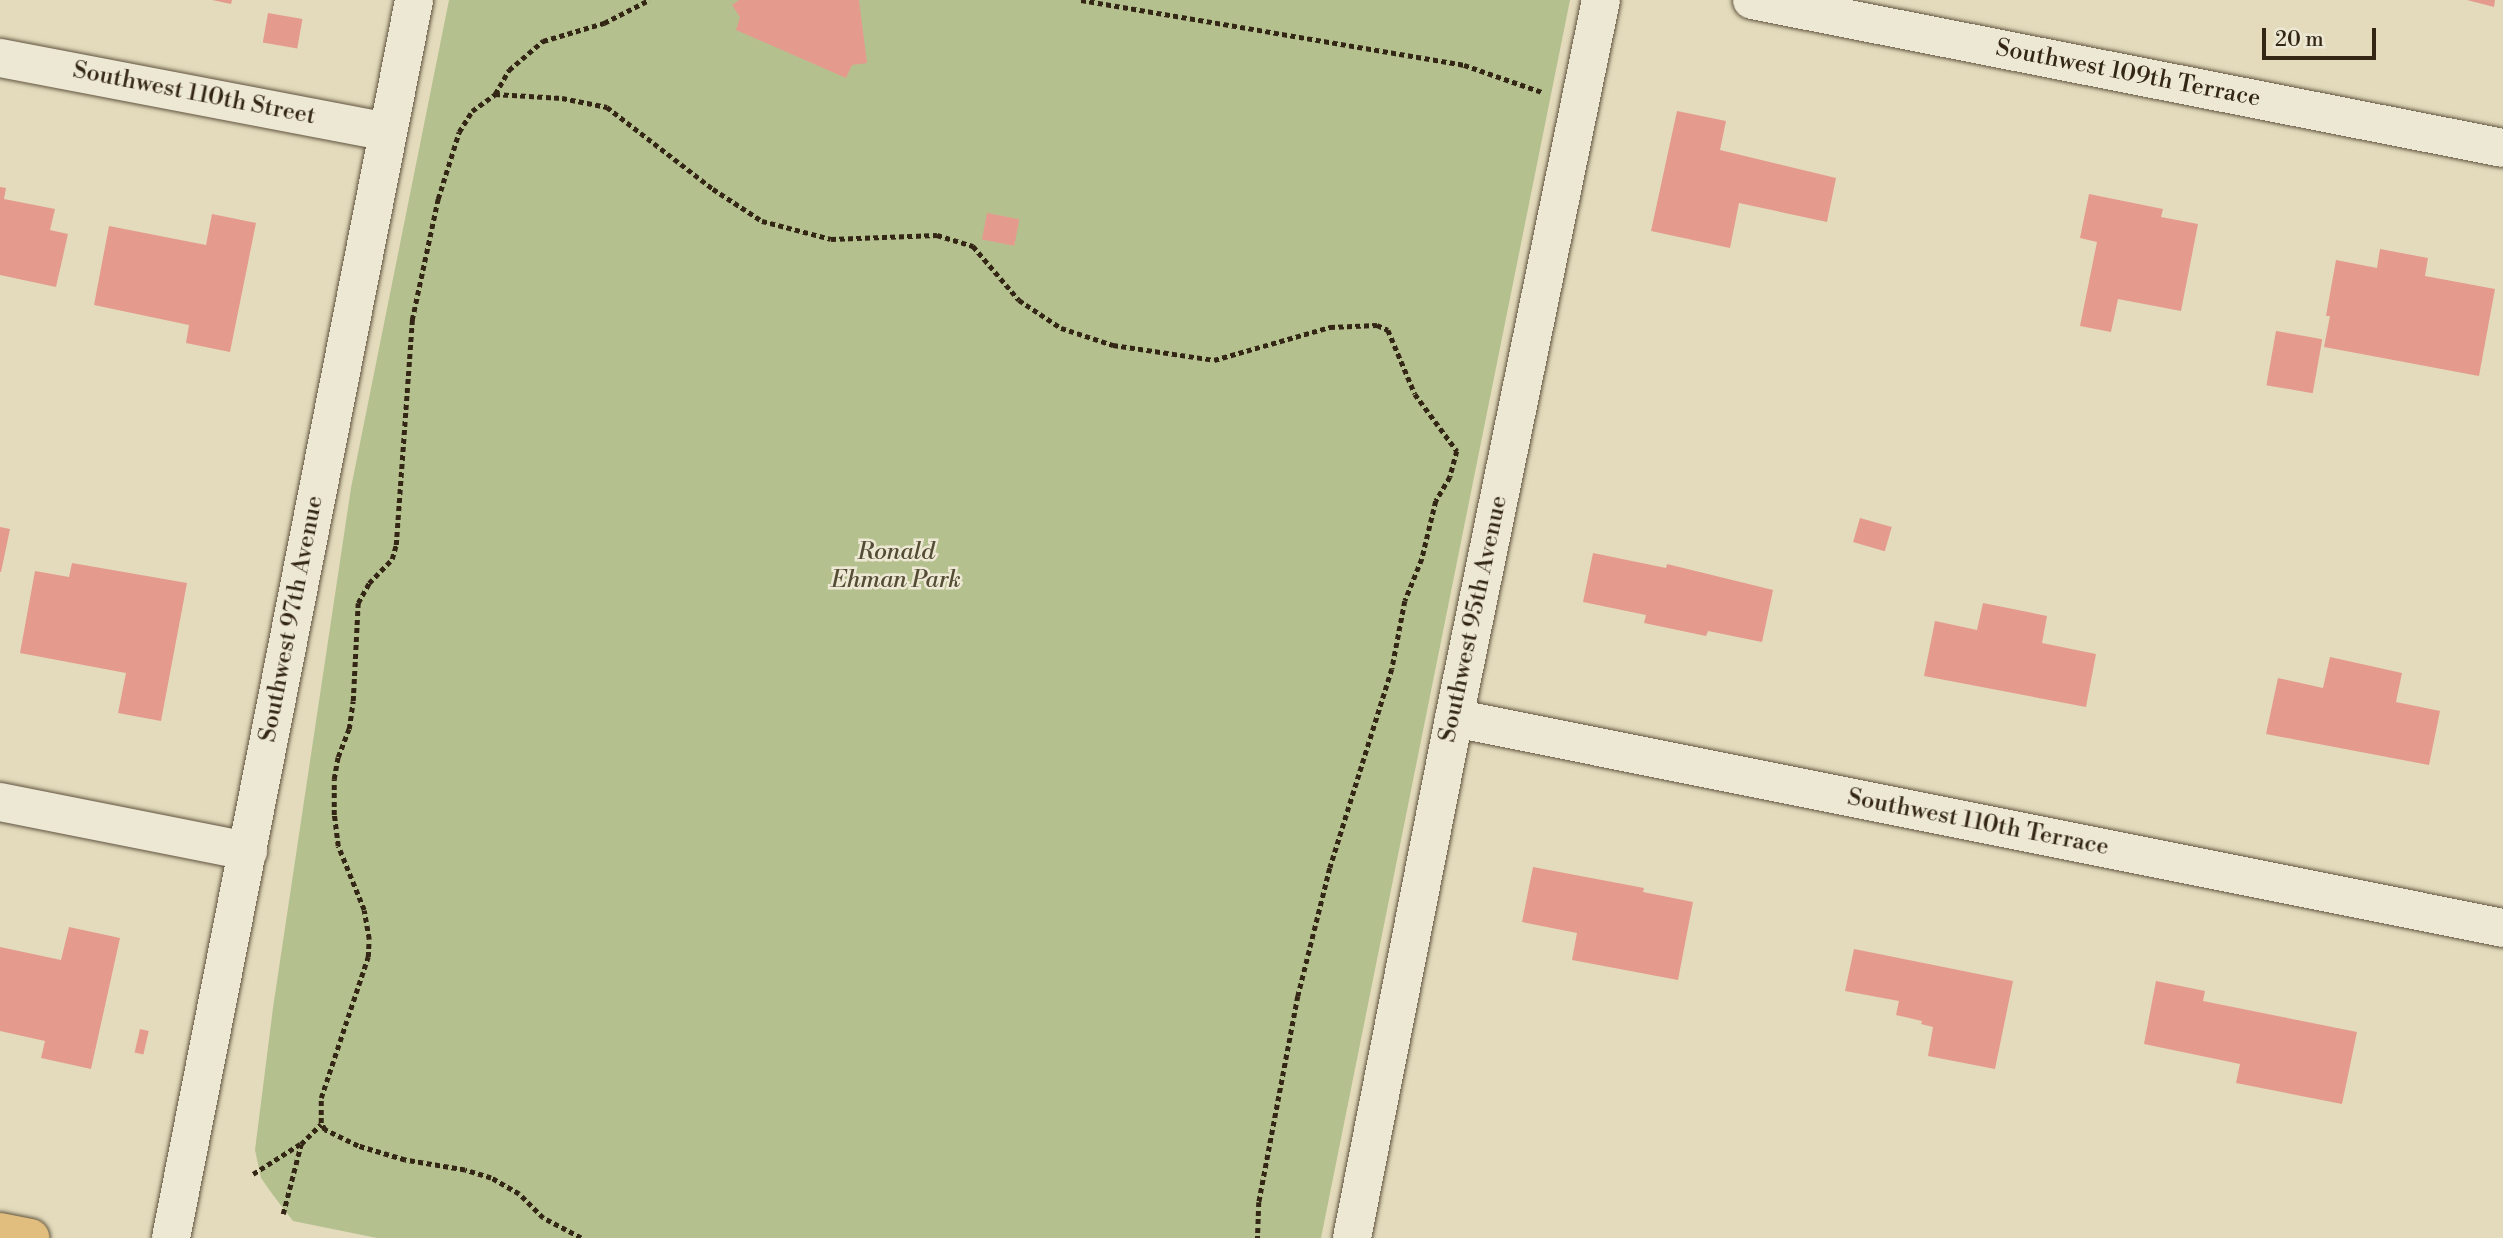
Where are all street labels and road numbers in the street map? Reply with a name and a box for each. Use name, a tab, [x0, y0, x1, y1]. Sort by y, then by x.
street label: Southwest 109th Terrace	[1993, 34, 2263, 114]
street label: Southwest 110th Street	[70, 56, 318, 132]
street label: Southwest 97th Avenue	[254, 493, 330, 745]
street label: Southwest 95th Avenue	[1434, 493, 1514, 745]
street label: Southwest 110th Terrace	[1845, 784, 2111, 862]

